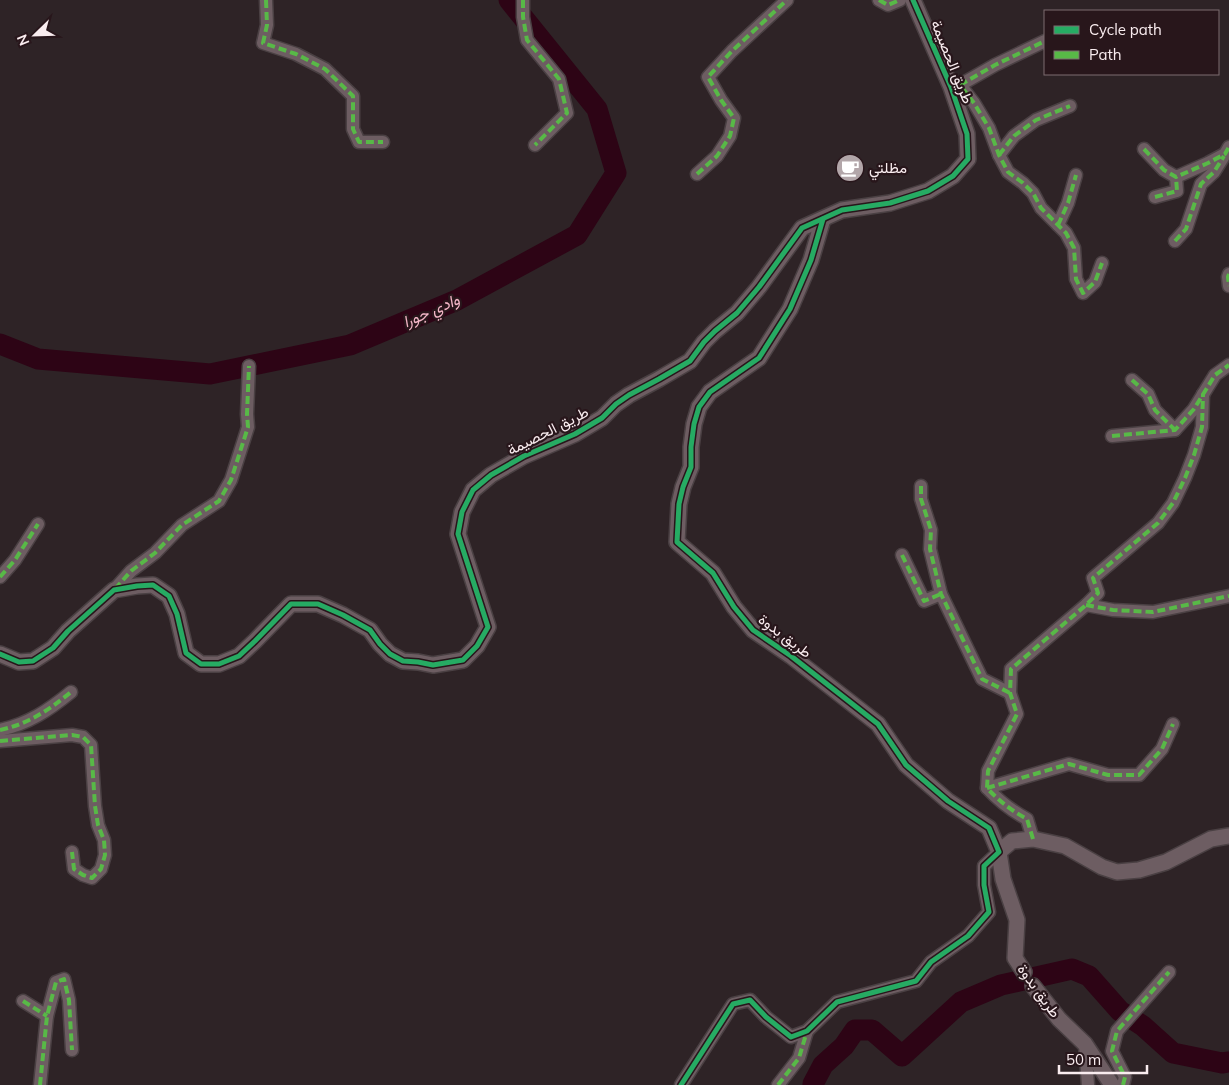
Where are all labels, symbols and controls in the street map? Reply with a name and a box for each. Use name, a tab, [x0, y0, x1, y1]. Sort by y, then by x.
north arrow	[10, 10, 60, 60]
legend	[1044, 10, 1219, 75]
street label: طريق الحصيمة	[926, 17, 978, 107]
text: Cycle path	[1089, 20, 1162, 39]
text: N	[13, 32, 33, 48]
text: Path	[1089, 45, 1121, 64]
cafe icon: مظلتي	[835, 153, 865, 183]
place label: مظلتي	[869, 158, 907, 181]
water label: وادي جورا	[400, 289, 464, 335]
street label: طريق الحصيمة	[504, 402, 592, 460]
street label: طريق بدوة	[754, 609, 816, 663]
street label: طريق بدوة	[1013, 960, 1065, 1022]
scale bar	[1059, 1042, 1146, 1074]
text: 50 m	[1066, 1050, 1101, 1069]

